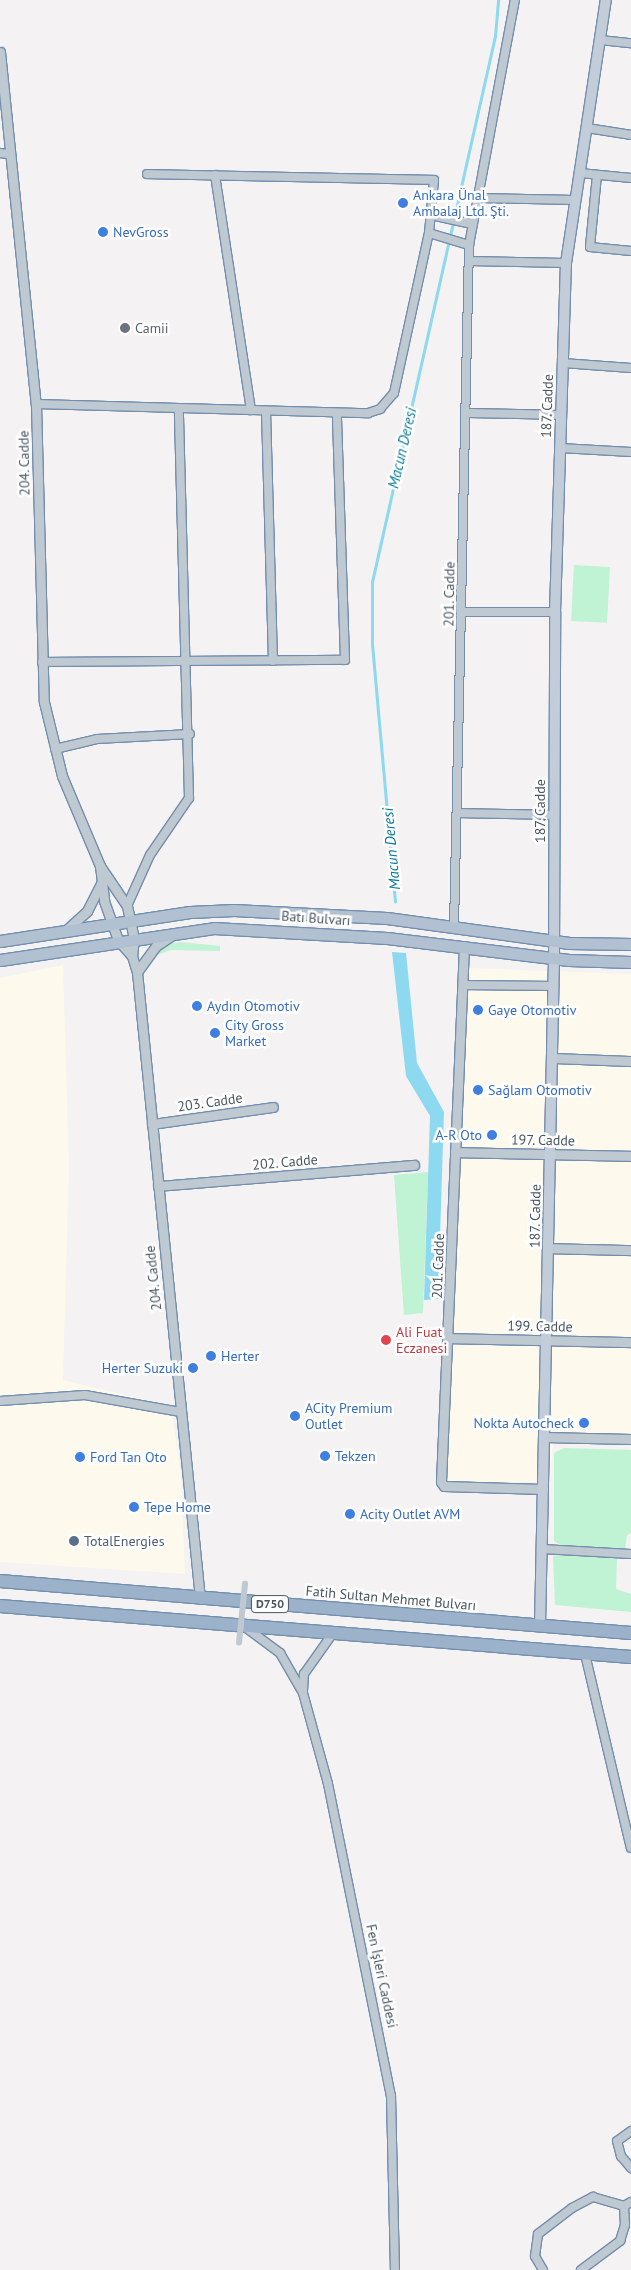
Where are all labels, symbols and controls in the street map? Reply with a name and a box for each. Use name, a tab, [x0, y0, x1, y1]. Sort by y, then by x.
place label: Ankara Ünal Ambalaj Ltd. Şti.	[413, 187, 510, 220]
marker: Ankara Ünal Ambalaj Ltd. Şti.	[397, 197, 409, 209]
place label: NevGross	[113, 224, 169, 240]
marker: NevGross	[97, 226, 109, 238]
place label: Camii	[135, 320, 169, 336]
marker: Camii	[119, 322, 131, 334]
street label: 187. Cadde	[537, 373, 557, 439]
water label: Macun Deresi	[384, 406, 420, 490]
street label: 204. Cadde	[15, 430, 33, 496]
street label: 201. Cadde	[440, 561, 458, 627]
street label: 187. Cadde	[532, 779, 548, 843]
water label: Macun Deresi	[378, 807, 404, 891]
street label: Batı Bulvarı	[281, 907, 351, 929]
place label: Aydın Otomotiv	[207, 998, 300, 1014]
marker: Aydın Otomotiv	[191, 1000, 203, 1012]
place label: Gaye Otomotiv	[488, 1002, 577, 1018]
marker: Gaye Otomotiv	[472, 1004, 484, 1016]
place label: City Gross Market	[225, 1017, 284, 1050]
marker: City Gross Market	[209, 1027, 221, 1039]
place label: Sağlam Otomotiv	[488, 1082, 592, 1098]
marker: Sağlam Otomotiv	[472, 1084, 484, 1096]
street label: 203. Cadde	[176, 1089, 244, 1115]
place label: A-R Oto	[436, 1127, 482, 1143]
marker: A-R Oto	[486, 1129, 498, 1141]
street label: 197. Cadde	[510, 1131, 576, 1149]
street label: 202. Cadde	[251, 1151, 319, 1173]
street label: 187. Cadde	[526, 1183, 544, 1249]
street label: 201. Cadde	[428, 1232, 448, 1300]
street label: 204. Cadde	[141, 1244, 165, 1312]
street label: 199. Cadde	[507, 1317, 573, 1335]
place label: Ali Fuat Eczanesi	[396, 1324, 447, 1356]
marker: Ali Fuat Eczanesi	[380, 1334, 392, 1346]
place label: Herter	[221, 1348, 259, 1364]
marker: Herter	[205, 1350, 217, 1362]
place label: Herter Suzuki	[102, 1360, 183, 1376]
marker: Herter Suzuki	[187, 1362, 199, 1374]
place label: ACity Premium Outlet	[305, 1400, 393, 1432]
marker: ACity Premium Outlet	[289, 1410, 301, 1422]
place label: Nokta Autocheck	[473, 1415, 574, 1431]
marker: Nokta Autocheck	[578, 1417, 590, 1429]
place label: Tekzen	[335, 1448, 376, 1464]
place label: Ford Tan Oto	[90, 1449, 167, 1465]
marker: Tekzen	[319, 1450, 331, 1462]
marker: Ford Tan Oto	[74, 1451, 86, 1463]
place label: Tepe Home	[144, 1499, 211, 1515]
marker: Tepe Home	[128, 1501, 140, 1513]
place label: Acity Outlet AVM	[360, 1506, 461, 1522]
marker: Acity Outlet AVM	[344, 1508, 356, 1520]
place label: TotalEnergies	[84, 1533, 165, 1549]
marker: TotalEnergies	[68, 1535, 80, 1547]
street label: Fatih Sultan Mehmet Bulvarı	[305, 1582, 477, 1614]
road number: D750	[250, 1595, 290, 1614]
street label: Fen İşleri Caddesi	[363, 1923, 401, 2029]

